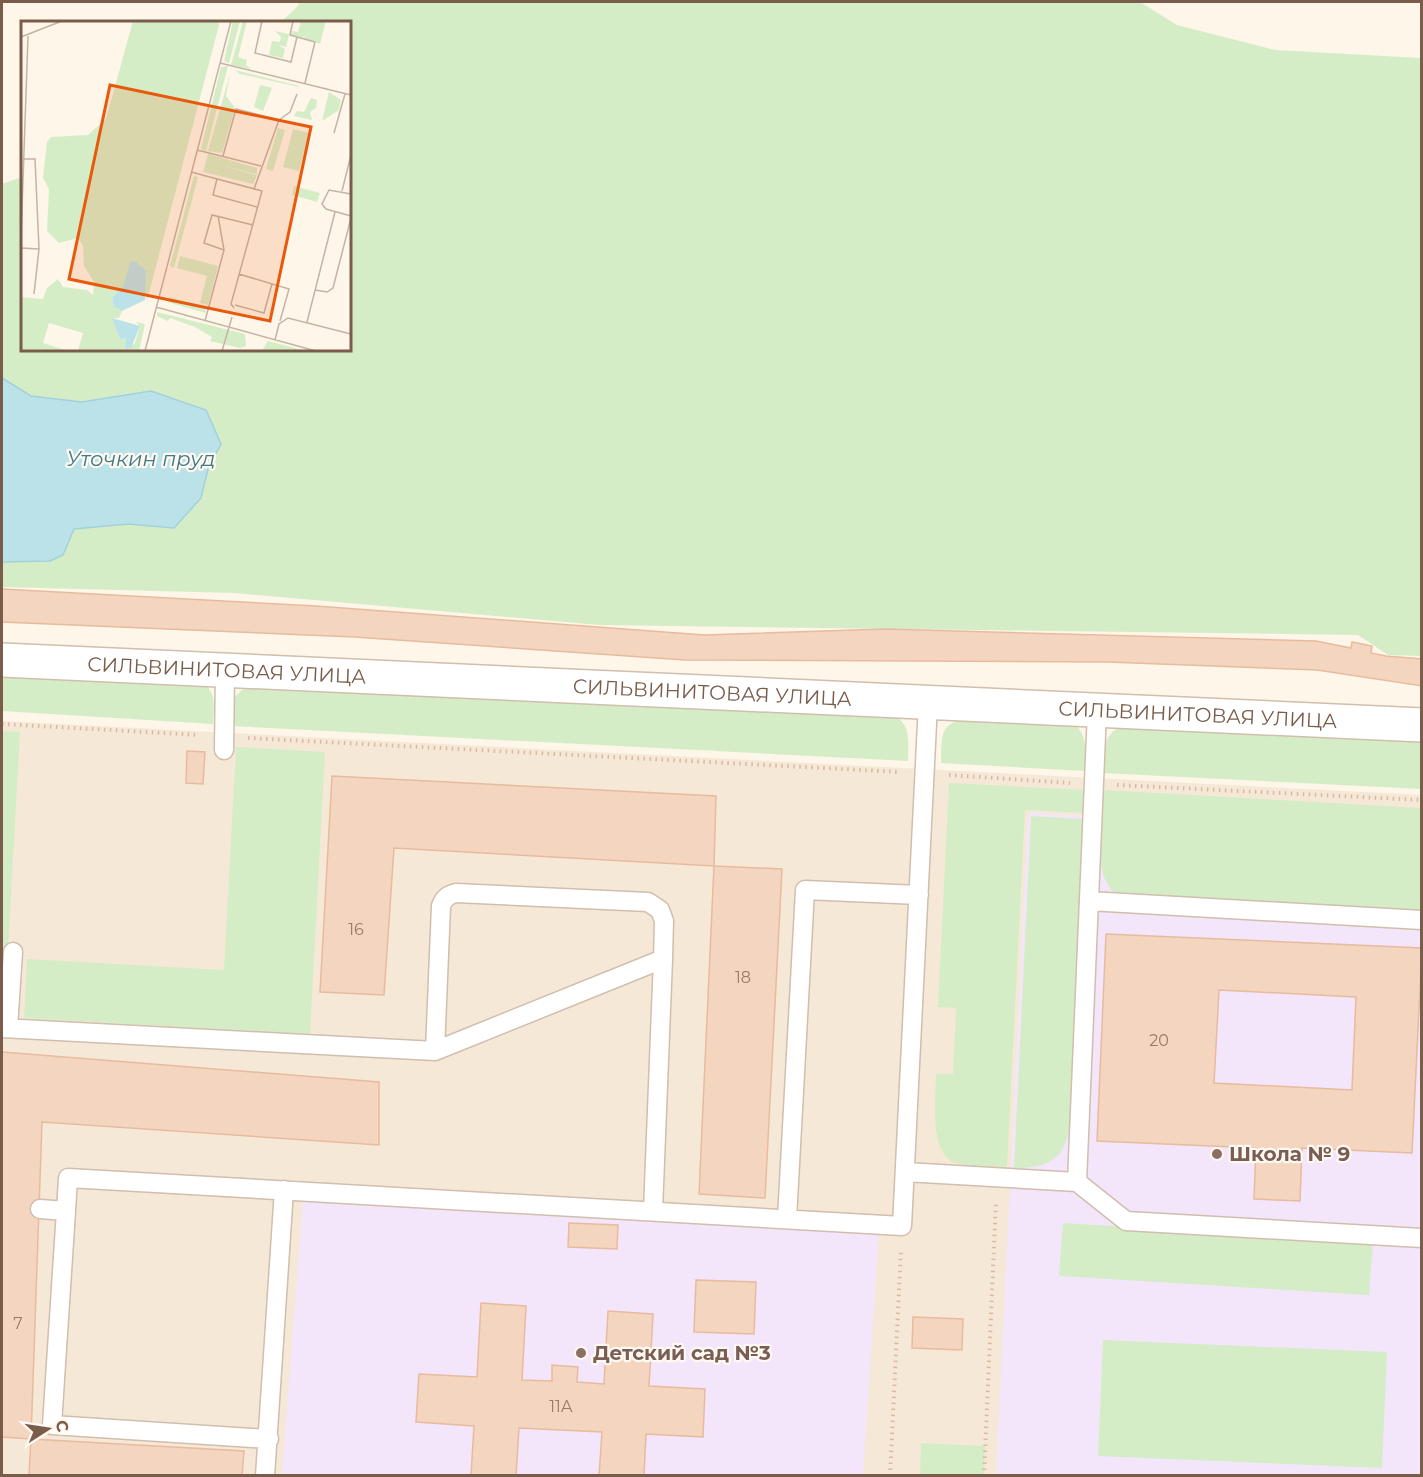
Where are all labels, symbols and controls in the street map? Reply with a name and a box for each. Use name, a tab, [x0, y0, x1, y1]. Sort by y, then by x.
inset map	[21, 21, 351, 351]
water label: Уточкин пруд	[67, 446, 215, 471]
street label: СИЛЬВИНИТОВАЯ УЛИЦА	[87, 652, 367, 689]
street label: СИЛЬВИНИТОВАЯ УЛИЦА	[572, 674, 852, 711]
street label: СИЛЬВИНИТОВАЯ УЛИЦА	[1058, 696, 1338, 733]
house number: 16	[348, 920, 364, 939]
house number: 18	[735, 968, 751, 987]
house number: 20	[1149, 1031, 1169, 1050]
place label: Школа № 9	[1229, 1142, 1350, 1166]
marker: Школа № 9	[1210, 1147, 1224, 1161]
house number: 7	[13, 1314, 23, 1333]
place label: Детский сад №3	[593, 1341, 771, 1365]
marker: Детский сад №3	[574, 1346, 588, 1360]
house number: 11А	[549, 1397, 573, 1416]
north arrow	[18, 1399, 78, 1459]
text: С	[52, 1418, 73, 1434]

